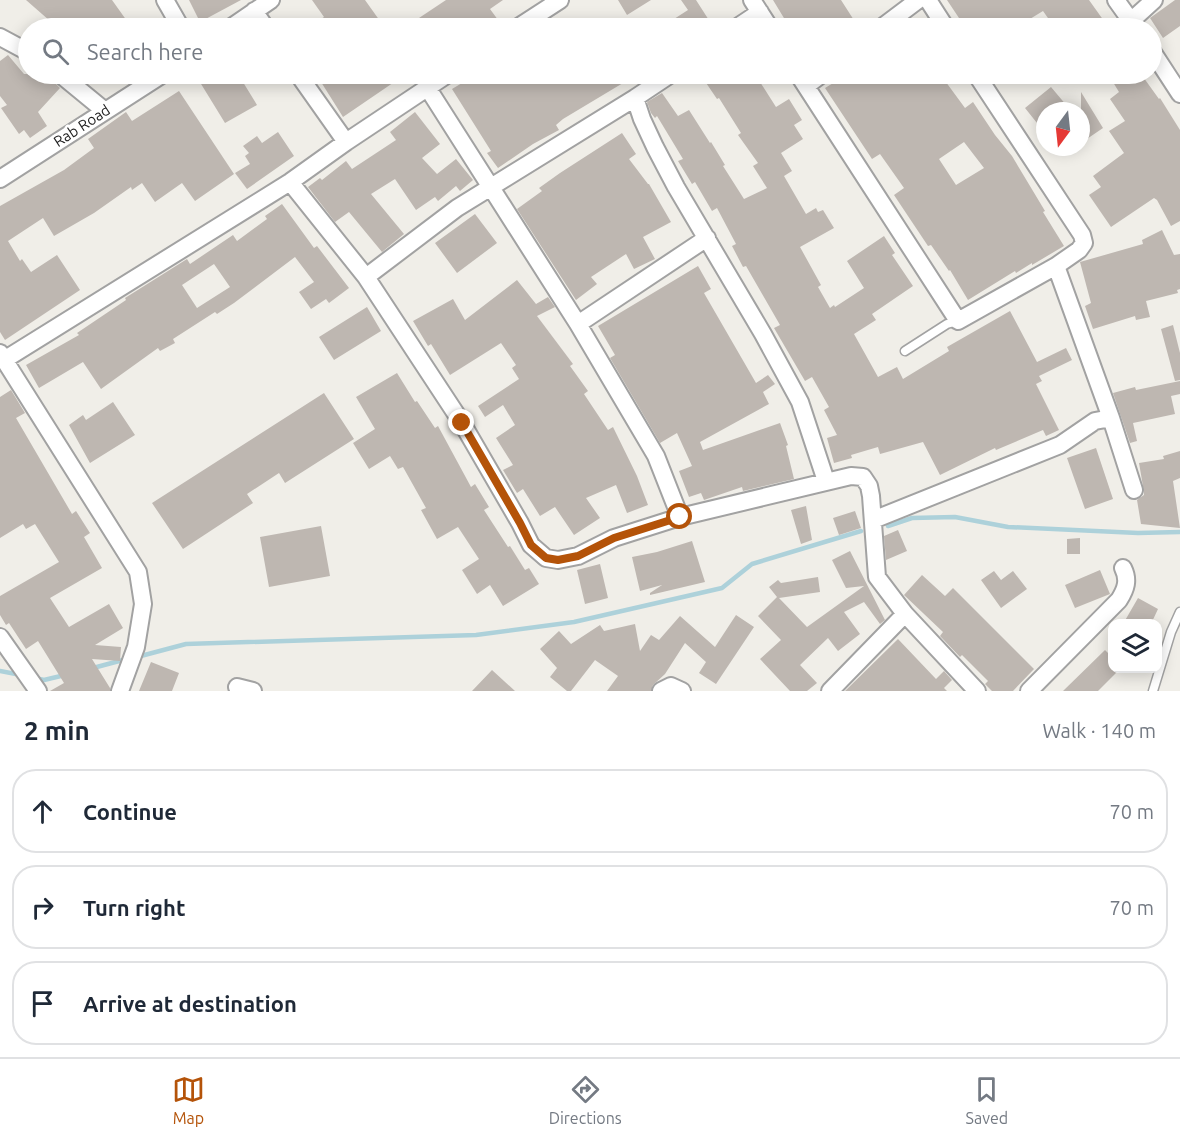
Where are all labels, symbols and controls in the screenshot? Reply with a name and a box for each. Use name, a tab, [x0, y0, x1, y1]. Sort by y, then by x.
search box	[18, 18, 1162, 84]
icon: search	[39, 35, 72, 68]
text: Search here	[87, 39, 203, 64]
street label: Rab Road	[50, 101, 113, 150]
north arrow	[1036, 102, 1090, 156]
route end	[448, 409, 474, 435]
route start	[666, 503, 692, 529]
map controls	[1108, 619, 1162, 673]
button: layers	[1108, 619, 1162, 673]
text: 2 min	[24, 716, 90, 745]
text: Walk · 140 m	[1043, 719, 1156, 742]
icon: ahead	[26, 795, 59, 828]
text: Continue	[83, 799, 177, 824]
text: 70 m	[1110, 800, 1154, 823]
icon: right	[26, 891, 59, 924]
text: Turn right	[83, 895, 185, 920]
text: 70 m	[1110, 896, 1154, 919]
icon: arrive	[26, 987, 59, 1020]
text: Arrive at destination	[83, 991, 297, 1016]
tab: Map	[172, 1073, 205, 1127]
tab: Directions	[549, 1073, 622, 1127]
tab: Saved	[966, 1073, 1008, 1127]

